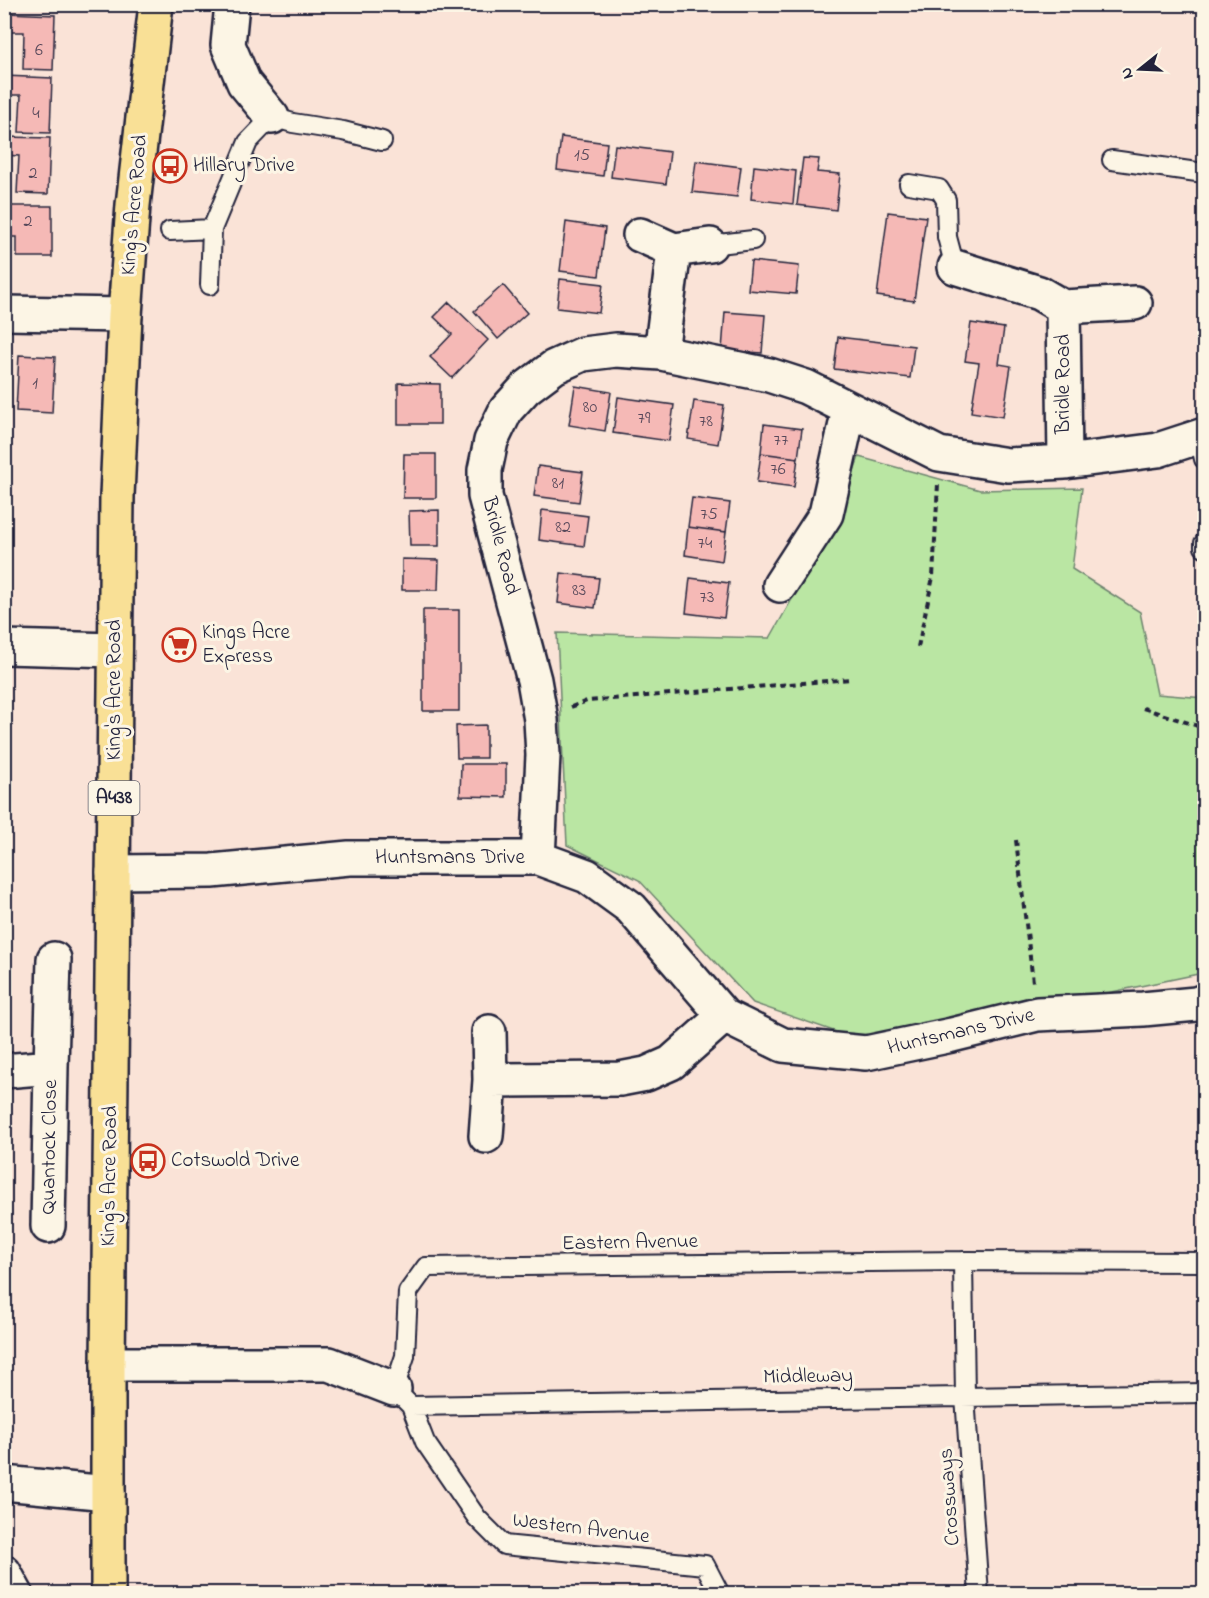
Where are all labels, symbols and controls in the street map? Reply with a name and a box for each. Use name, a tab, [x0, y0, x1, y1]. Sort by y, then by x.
house number: 6	[35, 38, 43, 64]
north arrow	[1110, 39, 1170, 99]
text: N	[1114, 64, 1141, 82]
house number: 4	[32, 101, 40, 127]
street label: King's Acre Road	[114, 133, 158, 277]
house number: 15	[574, 143, 590, 169]
bus stop icon: Hillary Drive	[152, 148, 188, 184]
place label: Hillary Drive	[193, 151, 295, 183]
house number: 2	[29, 161, 38, 187]
house number: 2	[24, 209, 33, 235]
street label: Bridle Road	[1049, 334, 1079, 435]
house number: 1	[32, 371, 38, 397]
house number: 80	[583, 395, 597, 421]
house number: 79	[638, 406, 651, 432]
house number: 78	[699, 409, 713, 435]
house number: 77	[774, 428, 789, 454]
house number: 76	[770, 457, 786, 483]
house number: 81	[552, 471, 565, 497]
street label: Bridle Road	[473, 493, 527, 598]
house number: 75	[700, 502, 718, 528]
house number: 82	[555, 515, 571, 541]
house number: 74	[698, 531, 713, 557]
house number: 83	[572, 578, 586, 604]
house number: 73	[700, 585, 714, 611]
place label: Kings Acre Express	[202, 618, 290, 672]
street label: King's Acre Road	[100, 619, 132, 761]
supermarket icon: Kings Acre Express	[161, 627, 197, 663]
road number: A438	[88, 781, 140, 815]
street label: Huntsmans Drive	[375, 843, 526, 873]
street label: Huntsmans Drive	[885, 1000, 1038, 1063]
street label: Quantock Close	[34, 1079, 66, 1215]
street label: King's Acre Road	[94, 1105, 128, 1247]
bus stop icon: Cotswold Drive	[130, 1143, 166, 1179]
place label: Cotswold Drive	[171, 1146, 300, 1176]
street label: Eastern Avenue	[562, 1227, 699, 1259]
street label: Middleway	[763, 1361, 853, 1395]
street label: Crossways	[932, 1447, 970, 1547]
street label: Western Avenue	[511, 1506, 652, 1552]

